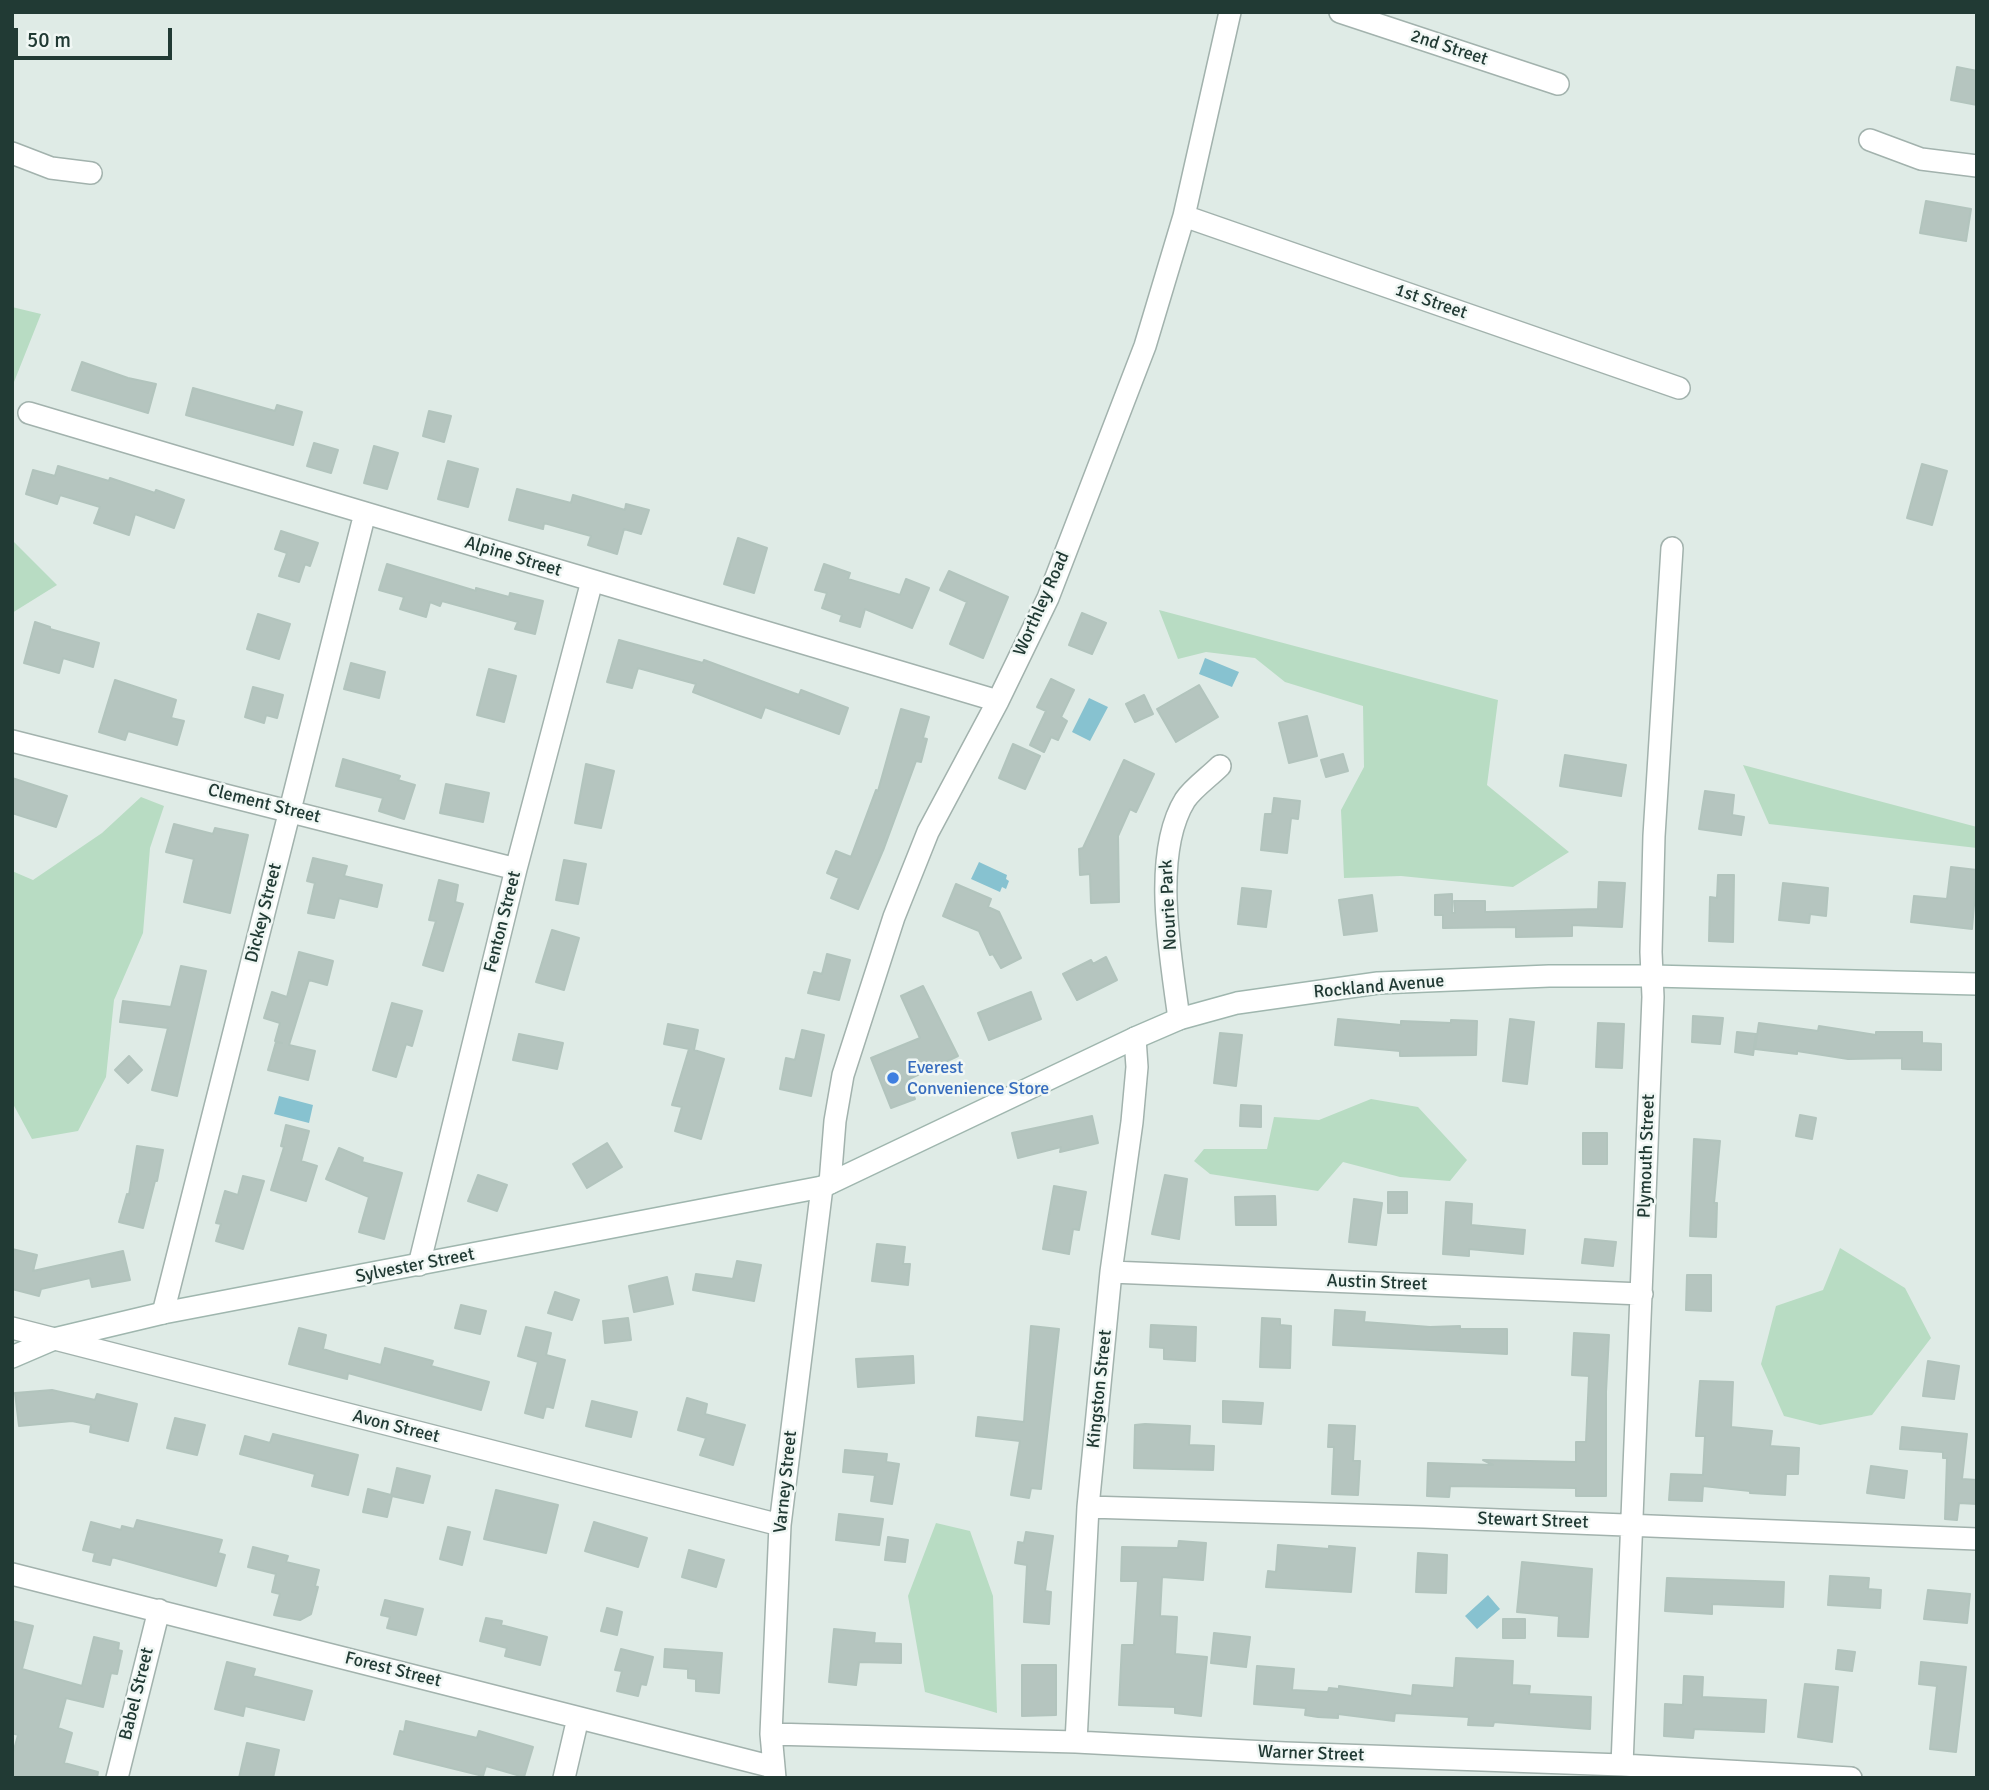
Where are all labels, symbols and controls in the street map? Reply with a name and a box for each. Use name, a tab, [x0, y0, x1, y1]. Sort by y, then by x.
scale bar	[18, 14, 175, 58]
street label: 2nd Street	[1408, 25, 1490, 71]
text: 50 m	[27, 27, 71, 53]
street label: 1st Street	[1392, 280, 1470, 324]
street label: Alpine Street	[462, 532, 564, 582]
street label: Worthley Road	[1009, 549, 1075, 659]
street label: Clement Street	[205, 780, 323, 828]
street label: Nourie Park	[1156, 859, 1182, 951]
street label: Dickey Street	[241, 861, 287, 965]
street label: Fenton Street	[480, 869, 526, 975]
street label: Rockland Avenue	[1313, 971, 1445, 1003]
place label: Everest Convenience Store	[907, 1057, 1049, 1100]
marker: Everest Convenience Store	[885, 1070, 901, 1086]
street label: Plymouth Street	[1634, 1094, 1660, 1218]
street label: Sylvester Street	[354, 1244, 476, 1288]
street label: Austin Street	[1326, 1270, 1428, 1296]
street label: Kingston Street	[1083, 1329, 1117, 1449]
street label: Avon Street	[350, 1406, 442, 1448]
street label: Varney Street	[770, 1430, 802, 1534]
street label: Stewart Street	[1477, 1508, 1589, 1534]
street label: Babel Street	[115, 1645, 159, 1743]
street label: Forest Street	[343, 1648, 443, 1692]
street label: Warner Street	[1257, 1741, 1365, 1767]

